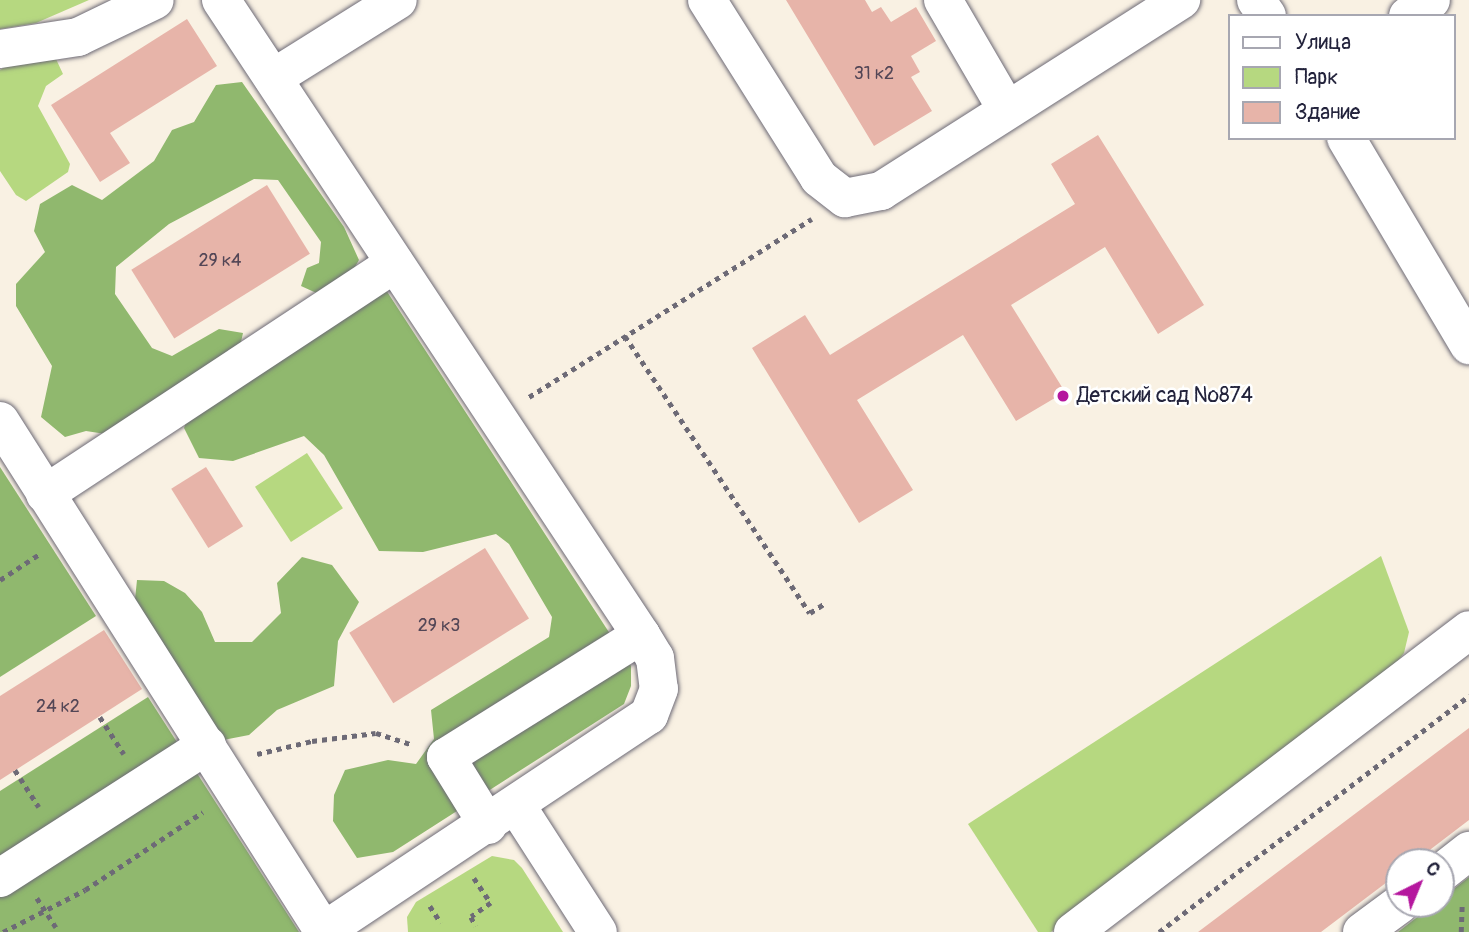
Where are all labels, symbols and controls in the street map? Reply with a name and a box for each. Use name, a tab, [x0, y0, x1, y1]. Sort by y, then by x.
legend	[1228, 14, 1455, 140]
text: Улица	[1295, 29, 1351, 56]
house number: 31 к2	[854, 63, 894, 85]
text: Парк	[1295, 64, 1338, 91]
text: Здание	[1295, 99, 1360, 126]
house number: 29 к4	[199, 250, 241, 272]
place label: Детский сад №874	[1077, 383, 1253, 409]
marker: Детский сад №874	[1055, 388, 1071, 404]
house number: 29 к3	[418, 615, 460, 637]
house number: 24 к2	[36, 696, 80, 718]
north arrow	[1385, 848, 1455, 918]
text: С	[1420, 856, 1445, 882]

